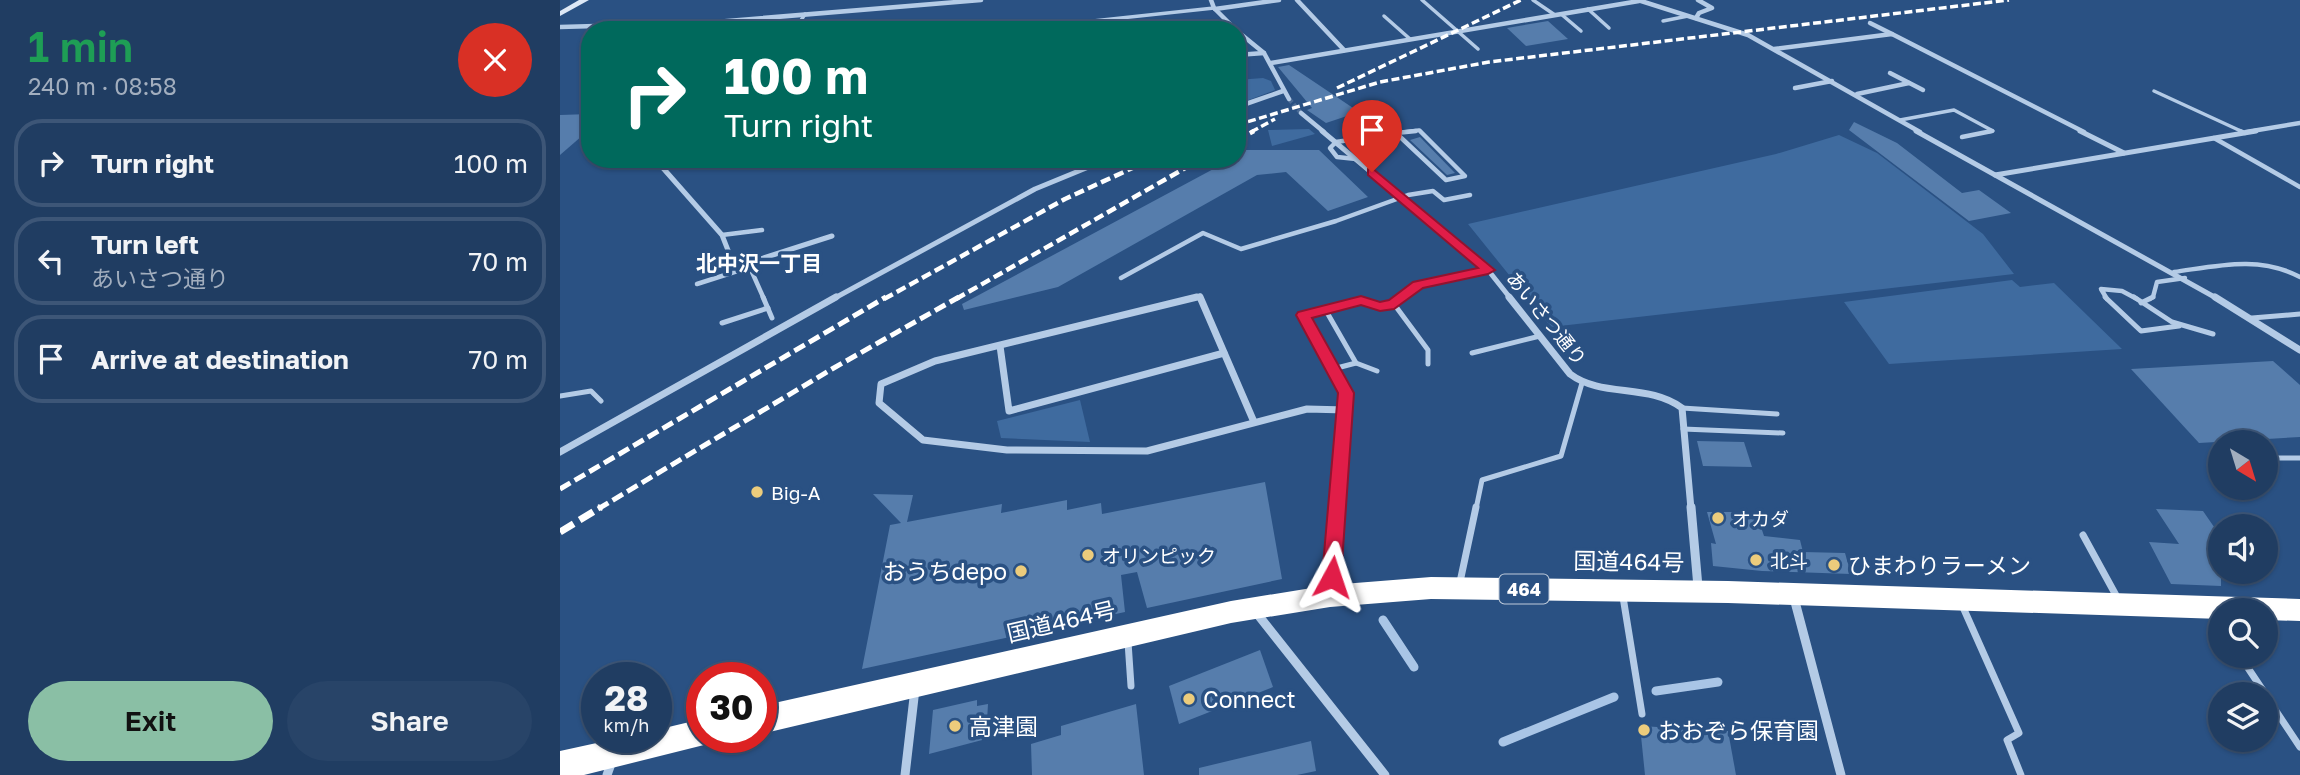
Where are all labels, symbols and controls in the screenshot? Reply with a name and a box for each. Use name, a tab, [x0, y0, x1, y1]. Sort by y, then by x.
text: 1 min	[28, 21, 133, 71]
button: close	[458, 23, 532, 97]
text: 100 m	[724, 46, 868, 105]
icon: right	[609, 49, 700, 140]
text: 240 m · 08:58	[28, 72, 177, 100]
pin	[1342, 100, 1402, 172]
text: Turn right	[724, 106, 873, 144]
icon: arrive	[1353, 111, 1391, 149]
icon: right	[32, 144, 70, 182]
text: Turn right	[91, 148, 214, 179]
text: 100 m	[454, 148, 528, 179]
text: Turn left	[91, 229, 199, 260]
icon: left	[32, 242, 70, 280]
text: 70 m	[469, 246, 528, 277]
district label: 北中沢一丁目	[696, 250, 822, 276]
text: あいさつ通り	[91, 264, 229, 292]
street label: あいさつ通り	[1502, 266, 1592, 370]
icon: arrive	[32, 340, 70, 378]
text: Arrive at destination	[91, 344, 349, 375]
text: 70 m	[469, 344, 528, 375]
north arrow	[2208, 430, 2278, 500]
map controls	[2208, 430, 2278, 752]
place label: Big-A	[771, 481, 821, 504]
marker: Big-A	[749, 484, 765, 500]
place label: オカダ	[1732, 507, 1789, 530]
marker: オカダ	[1710, 510, 1726, 526]
button: sound	[2208, 514, 2278, 584]
position arrow	[1295, 540, 1369, 614]
place label: オリンピック	[1102, 544, 1216, 567]
street label: 国道464号	[1573, 546, 1685, 576]
marker: オリンピック	[1080, 547, 1096, 563]
place label: 北斗	[1770, 549, 1808, 572]
place label: ひまわりラーメン	[1848, 551, 2031, 579]
marker: 北斗	[1748, 552, 1764, 568]
place label: おうちdepo	[883, 557, 1007, 585]
marker: ひまわりラーメン	[1826, 557, 1842, 573]
marker: おうちdepo	[1013, 563, 1029, 579]
road number: 464	[1500, 574, 1548, 604]
street label: 国道464号	[1004, 595, 1118, 647]
button: search	[2208, 598, 2278, 668]
speed limit sign: 30	[686, 662, 777, 753]
text: 28	[605, 677, 648, 719]
button: Exit	[28, 681, 273, 761]
button: Share	[287, 681, 532, 761]
button: layers	[2208, 682, 2278, 752]
place label: Connect	[1203, 685, 1296, 713]
marker: Connect	[1181, 691, 1197, 707]
place label: 高津園	[969, 712, 1038, 740]
text: km/h	[604, 714, 649, 736]
place label: おおぞら保育園	[1658, 716, 1819, 744]
marker: 高津園	[947, 718, 963, 734]
marker: おおぞら保育園	[1636, 722, 1652, 738]

